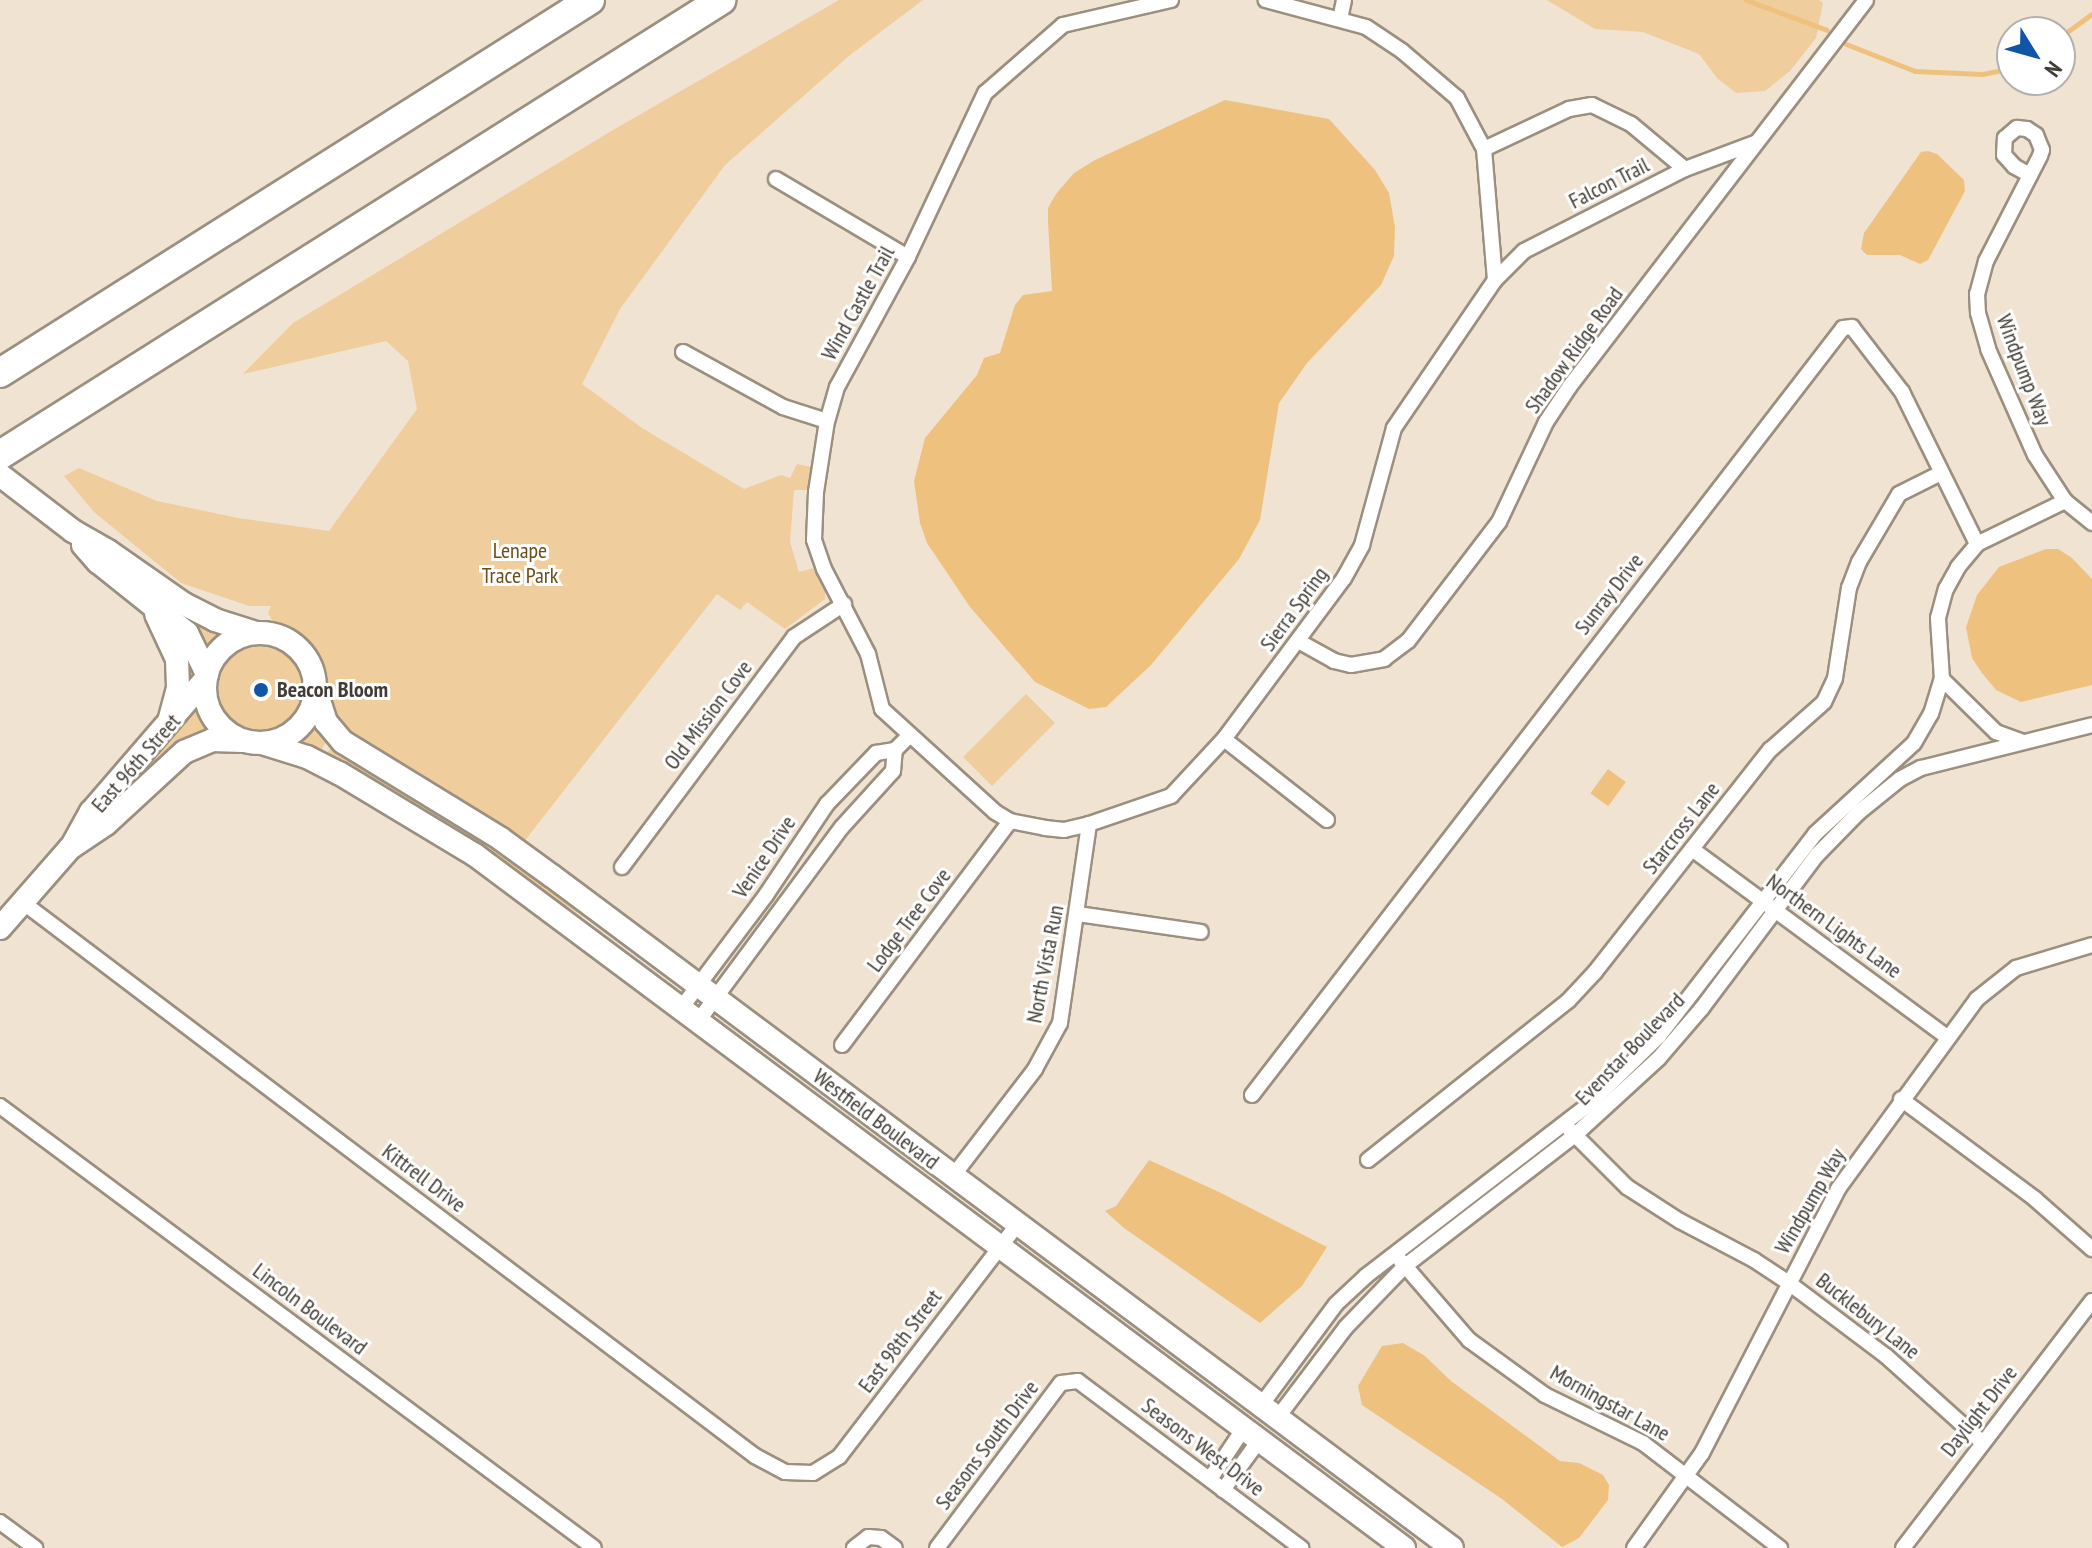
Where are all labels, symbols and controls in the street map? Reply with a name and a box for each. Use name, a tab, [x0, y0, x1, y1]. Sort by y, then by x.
north arrow	[1996, 16, 2076, 96]
text: N	[2039, 56, 2068, 82]
street label: Falcon Trail	[1564, 151, 1654, 215]
street label: Wind Castle Trail	[816, 241, 900, 365]
street label: Shadow Ridge Road	[1519, 282, 1629, 418]
street label: Windpump Way	[1991, 310, 2057, 430]
park label: Lenape Trace Park	[482, 537, 558, 588]
street label: Sunray Drive	[1569, 548, 1649, 640]
street label: Sierra Spring	[1255, 562, 1333, 656]
street label: Old Mission Cove	[658, 655, 758, 775]
place label: Beacon Bloom	[277, 677, 388, 703]
marker: Beacon Bloom	[252, 681, 270, 699]
street label: East 96th Street	[86, 708, 186, 818]
street label: Starcross Lane	[1637, 777, 1725, 879]
street label: Venice Drive	[727, 811, 801, 903]
street label: Lodge Tree Cove	[861, 863, 957, 977]
street label: Northern Lights Lane	[1761, 868, 1907, 984]
street label: North Vista Run	[1021, 903, 1069, 1025]
street label: Evenstar Boulevard	[1570, 987, 1690, 1111]
street label: Westfield Boulevard	[808, 1063, 944, 1175]
street label: Kittrell Drive	[377, 1138, 471, 1218]
street label: Windpump Way	[1769, 1144, 1851, 1258]
street label: Lincoln Boulevard	[248, 1258, 372, 1360]
street label: Bucklebury Lane	[1811, 1267, 1925, 1365]
street label: East 98th Street	[853, 1284, 947, 1398]
street label: Morningstar Lane	[1546, 1359, 1674, 1447]
street label: Daylight Drive	[1935, 1360, 2023, 1462]
street label: Seasons South Drive	[930, 1375, 1044, 1515]
street label: Seasons West Drive	[1136, 1392, 1270, 1502]

